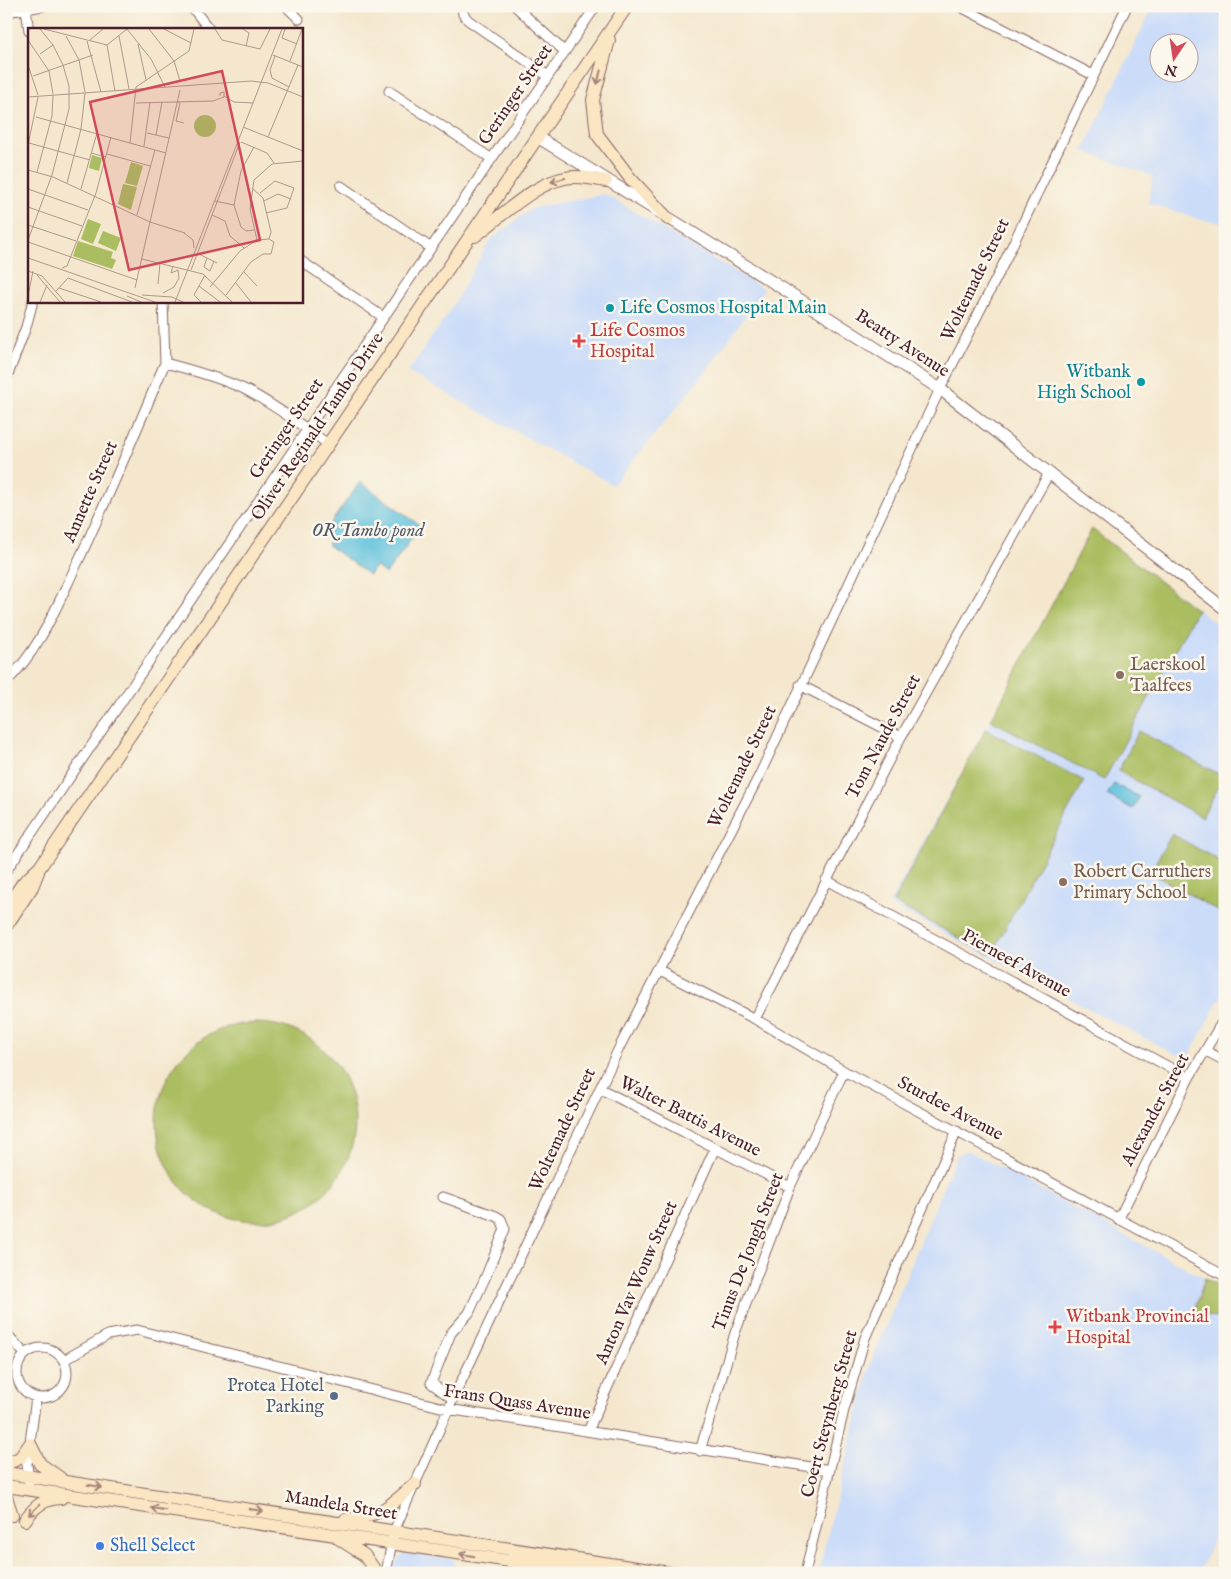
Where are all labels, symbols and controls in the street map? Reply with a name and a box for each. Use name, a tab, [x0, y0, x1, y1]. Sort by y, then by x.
inset map	[28, 28, 302, 302]
north arrow	[1148, 32, 1198, 82]
street label: Geringer Street	[474, 40, 558, 150]
text: N	[1163, 60, 1180, 80]
one-way arrow	[594, 69, 604, 85]
one-way arrow	[551, 176, 567, 186]
street label: Woltemade Street	[936, 215, 1016, 345]
place label: Life Cosmos Hospital Main	[620, 297, 827, 320]
marker: Life Cosmos Hospital Main	[604, 302, 616, 314]
street label: Beatty Avenue	[850, 305, 954, 383]
place label: Life Cosmos Hospital	[590, 320, 685, 364]
street label: Oliver Reginald Tambo Drive	[246, 329, 390, 525]
marker: Life Cosmos Hospital	[572, 334, 586, 348]
place label: Witbank High School	[1037, 361, 1131, 405]
street label: Geringer Street	[245, 374, 329, 484]
marker: Witbank High School	[1135, 376, 1147, 388]
street label: Annette Street	[58, 438, 124, 547]
water label: OR Tambo pond	[312, 519, 425, 543]
place label: Laerskool Taalfees	[1130, 654, 1206, 698]
marker: Laerskool Taalfees	[1114, 669, 1126, 681]
street label: Tom Naude Street	[842, 671, 926, 803]
street label: Woltemade Street	[703, 702, 783, 832]
place label: Robert Carruthers Primary School	[1073, 861, 1211, 905]
marker: Robert Carruthers Primary School	[1057, 876, 1069, 888]
street label: Pierneef Avenue	[957, 924, 1075, 1004]
street label: Alexander Street	[1116, 1050, 1195, 1171]
street label: Woltemade Street	[524, 1065, 602, 1195]
street label: Walter Battis Avenue	[615, 1071, 765, 1163]
street label: Sturdee Avenue	[893, 1072, 1007, 1146]
street label: Tinus De Jongh Street	[708, 1170, 790, 1334]
street label: Anton Vav Wouw Street	[590, 1198, 683, 1369]
place label: Witbank Provincial Hospital	[1066, 1306, 1209, 1350]
marker: Witbank Provincial Hospital	[1048, 1320, 1062, 1334]
street label: Coert Steynberg Street	[797, 1328, 863, 1500]
place label: Protea Hotel Parking	[227, 1375, 324, 1419]
street label: Frans Quass Avenue	[442, 1380, 592, 1426]
marker: Protea Hotel Parking	[328, 1390, 340, 1402]
one-way arrow	[87, 1481, 103, 1491]
street label: Mandela Street	[283, 1486, 399, 1526]
one-way arrow	[28, 1503, 40, 1516]
one-way arrow	[150, 1504, 166, 1514]
one-way arrow	[248, 1506, 264, 1516]
place label: Shell Select	[110, 1535, 195, 1558]
marker: Shell Select	[94, 1540, 106, 1552]
one-way arrow	[460, 1549, 476, 1559]

